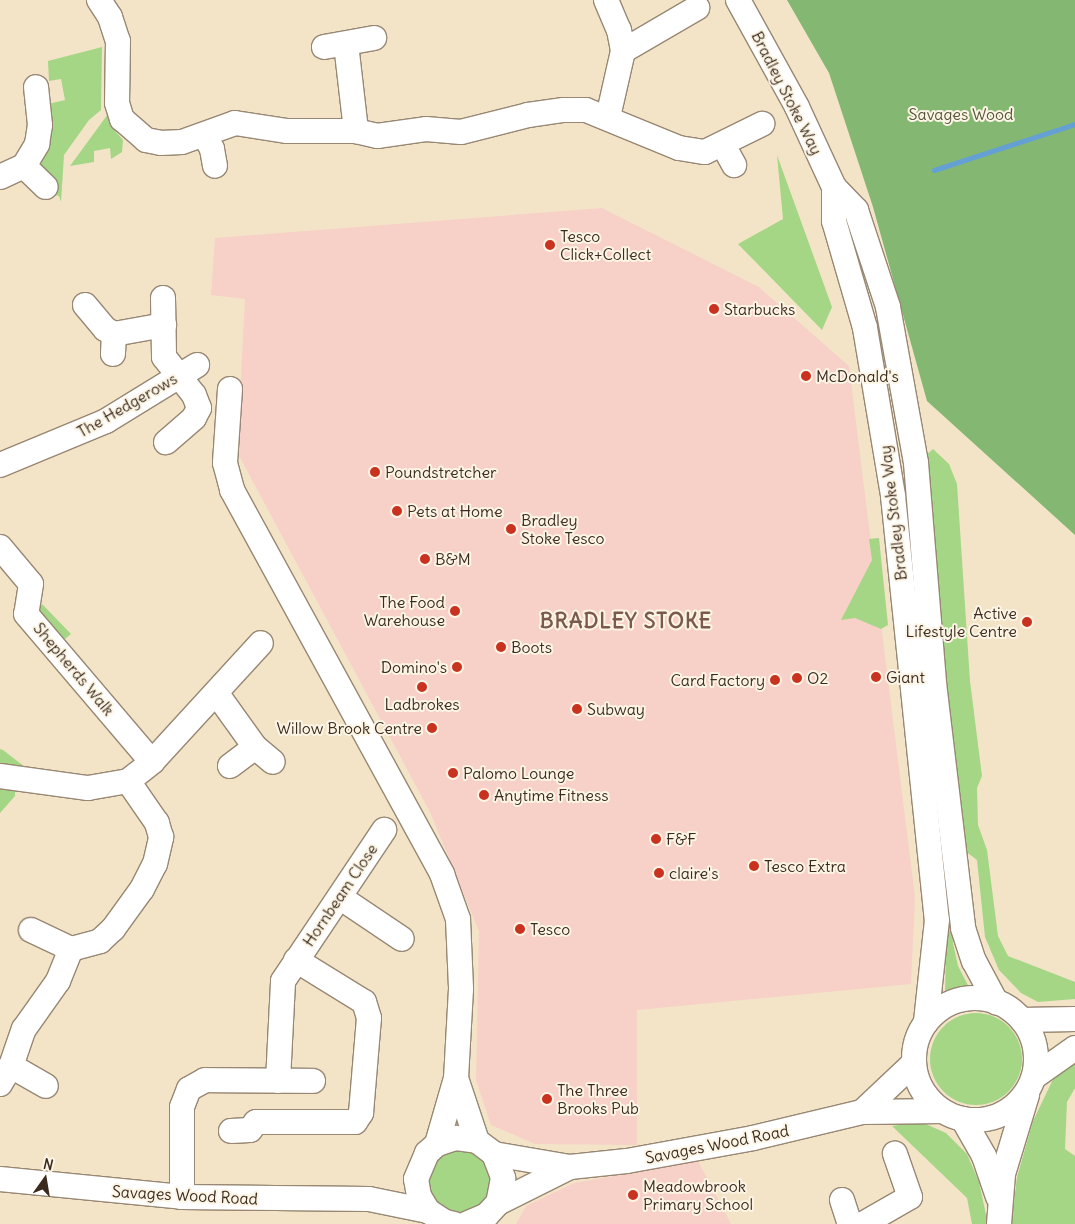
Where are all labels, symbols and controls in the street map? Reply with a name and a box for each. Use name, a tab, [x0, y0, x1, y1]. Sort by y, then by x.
street label: Bradley Stoke Way	[748, 28, 826, 158]
park label: Savages Wood	[909, 104, 1013, 124]
place label: Tesco Click+Collect	[560, 226, 651, 264]
marker: Tesco Click+Collect	[544, 239, 556, 251]
place label: Starbucks	[724, 299, 795, 319]
marker: Starbucks	[708, 303, 720, 315]
place label: McDonald's	[816, 366, 899, 386]
street label: The Hedgerows	[74, 369, 180, 441]
marker: McDonald's	[800, 370, 812, 382]
street label: Bradley Stoke Way	[875, 444, 911, 582]
place label: Poundstretcher	[385, 462, 497, 482]
marker: Poundstretcher	[369, 466, 381, 478]
place label: Pets at Home	[407, 501, 503, 521]
marker: Pets at Home	[391, 505, 403, 517]
place label: Bradley Stoke Tesco	[521, 510, 605, 548]
marker: Bradley Stoke Tesco	[505, 523, 517, 535]
place label: B&M	[435, 549, 471, 569]
marker: B&M	[419, 553, 431, 565]
place label: The Food Warehouse	[364, 592, 445, 630]
place label: Active Lifestyle Centre	[906, 603, 1017, 641]
marker: The Food Warehouse	[449, 605, 461, 617]
district label: BRADLEY STOKE	[538, 608, 714, 634]
marker: Active Lifestyle Centre	[1021, 616, 1033, 628]
street label: Shepherds Walk	[30, 619, 118, 719]
place label: Boots	[511, 637, 552, 657]
marker: Boots	[495, 641, 507, 653]
place label: Domino's	[381, 657, 447, 677]
marker: Domino's	[451, 661, 463, 673]
place label: Giant	[886, 667, 925, 687]
place label: O2	[807, 668, 828, 688]
place label: Card Factory	[670, 670, 765, 690]
marker: Giant	[870, 671, 882, 683]
marker: O2	[791, 672, 803, 684]
marker: Card Factory	[769, 674, 781, 686]
marker: Ladbrokes	[416, 681, 428, 693]
place label: Ladbrokes	[384, 694, 460, 714]
place label: Subway	[587, 699, 645, 719]
marker: Subway	[571, 703, 583, 715]
place label: Willow Brook Centre	[277, 718, 422, 738]
marker: Willow Brook Centre	[426, 722, 438, 734]
place label: Palomo Lounge	[463, 763, 574, 783]
marker: Palomo Lounge	[447, 767, 459, 779]
place label: Anytime Fitness	[494, 785, 608, 805]
marker: Anytime Fitness	[478, 789, 490, 801]
place label: F&F	[666, 829, 696, 849]
marker: F&F	[650, 833, 662, 845]
street label: Hornbeam Close	[299, 840, 381, 950]
place label: Tesco Extra	[764, 856, 846, 876]
marker: Tesco Extra	[748, 860, 760, 872]
place label: claire's	[669, 863, 718, 883]
marker: claire's	[653, 867, 665, 879]
place label: Tesco	[530, 919, 570, 939]
marker: Tesco	[514, 923, 526, 935]
place label: The Three Brooks Pub	[557, 1080, 639, 1118]
marker: The Three Brooks Pub	[541, 1093, 553, 1105]
street label: Savages Wood Road	[643, 1121, 791, 1167]
north arrow	[20, 1154, 70, 1204]
text: N	[42, 1155, 55, 1174]
place label: Meadowbrook Primary School	[643, 1176, 753, 1214]
street label: Savages Wood Road	[112, 1182, 258, 1208]
marker: Meadowbrook Primary School	[627, 1189, 639, 1201]

